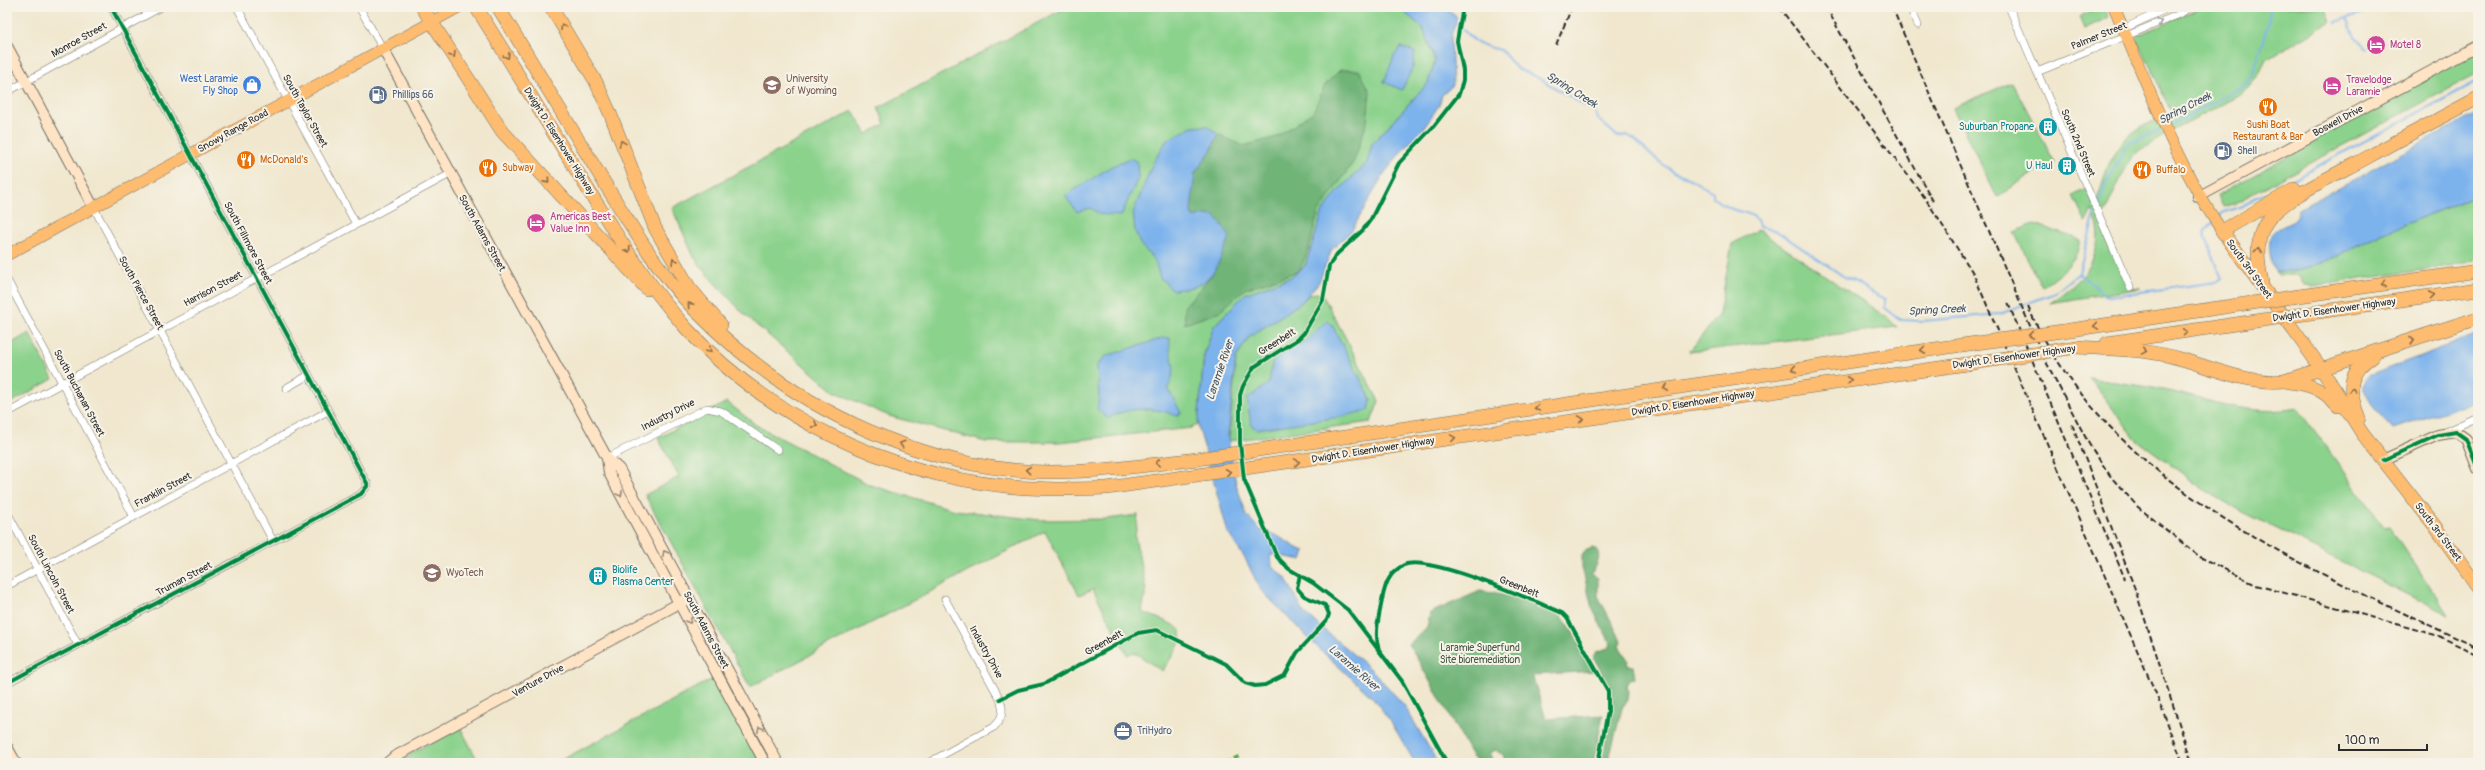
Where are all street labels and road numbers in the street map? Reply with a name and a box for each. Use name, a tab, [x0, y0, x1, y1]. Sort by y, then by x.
street label: Monroe Street	[49, 19, 109, 60]
street label: Palmer Street	[2069, 19, 2129, 53]
street label: South Taylor Street	[280, 72, 330, 150]
street label: Dwight D. Eisenhower Highway	[521, 85, 597, 197]
street label: Boswell Drive	[2311, 103, 2365, 139]
street label: Snowy Range Road	[196, 107, 270, 155]
street label: South 2nd Street	[2058, 107, 2098, 180]
street label: South Adams Street	[456, 193, 508, 274]
street label: South Fillmore Street	[221, 200, 275, 287]
street label: South 3rd Street	[2223, 237, 2275, 302]
street label: South Pierce Street	[116, 254, 167, 333]
street label: Harrison Street	[182, 268, 245, 309]
street label: Dwight D. Eisenhower Highway	[2272, 295, 2397, 325]
street label: Greenbelt	[1256, 325, 1299, 358]
street label: Dwight D. Eisenhower Highway	[1952, 342, 2077, 372]
street label: South Buchanan Street	[51, 347, 107, 439]
street label: Dwight D. Eisenhower Highway	[1631, 387, 1756, 419]
street label: Industry Drive	[639, 396, 697, 434]
street label: Dwight D. Eisenhower Highway	[1311, 434, 1436, 466]
street label: Franklin Street	[132, 470, 194, 510]
street label: South 3rd Street	[2412, 500, 2465, 564]
street label: South Lincoln Street	[25, 532, 77, 616]
street label: Truman Street	[154, 559, 215, 599]
street label: Greenbelt	[1497, 574, 1541, 601]
street label: South Adams Street	[681, 589, 732, 671]
street label: Industry Drive	[967, 624, 1005, 680]
street label: Greenbelt	[1083, 627, 1126, 658]
street label: Venture Drive	[510, 662, 566, 700]

